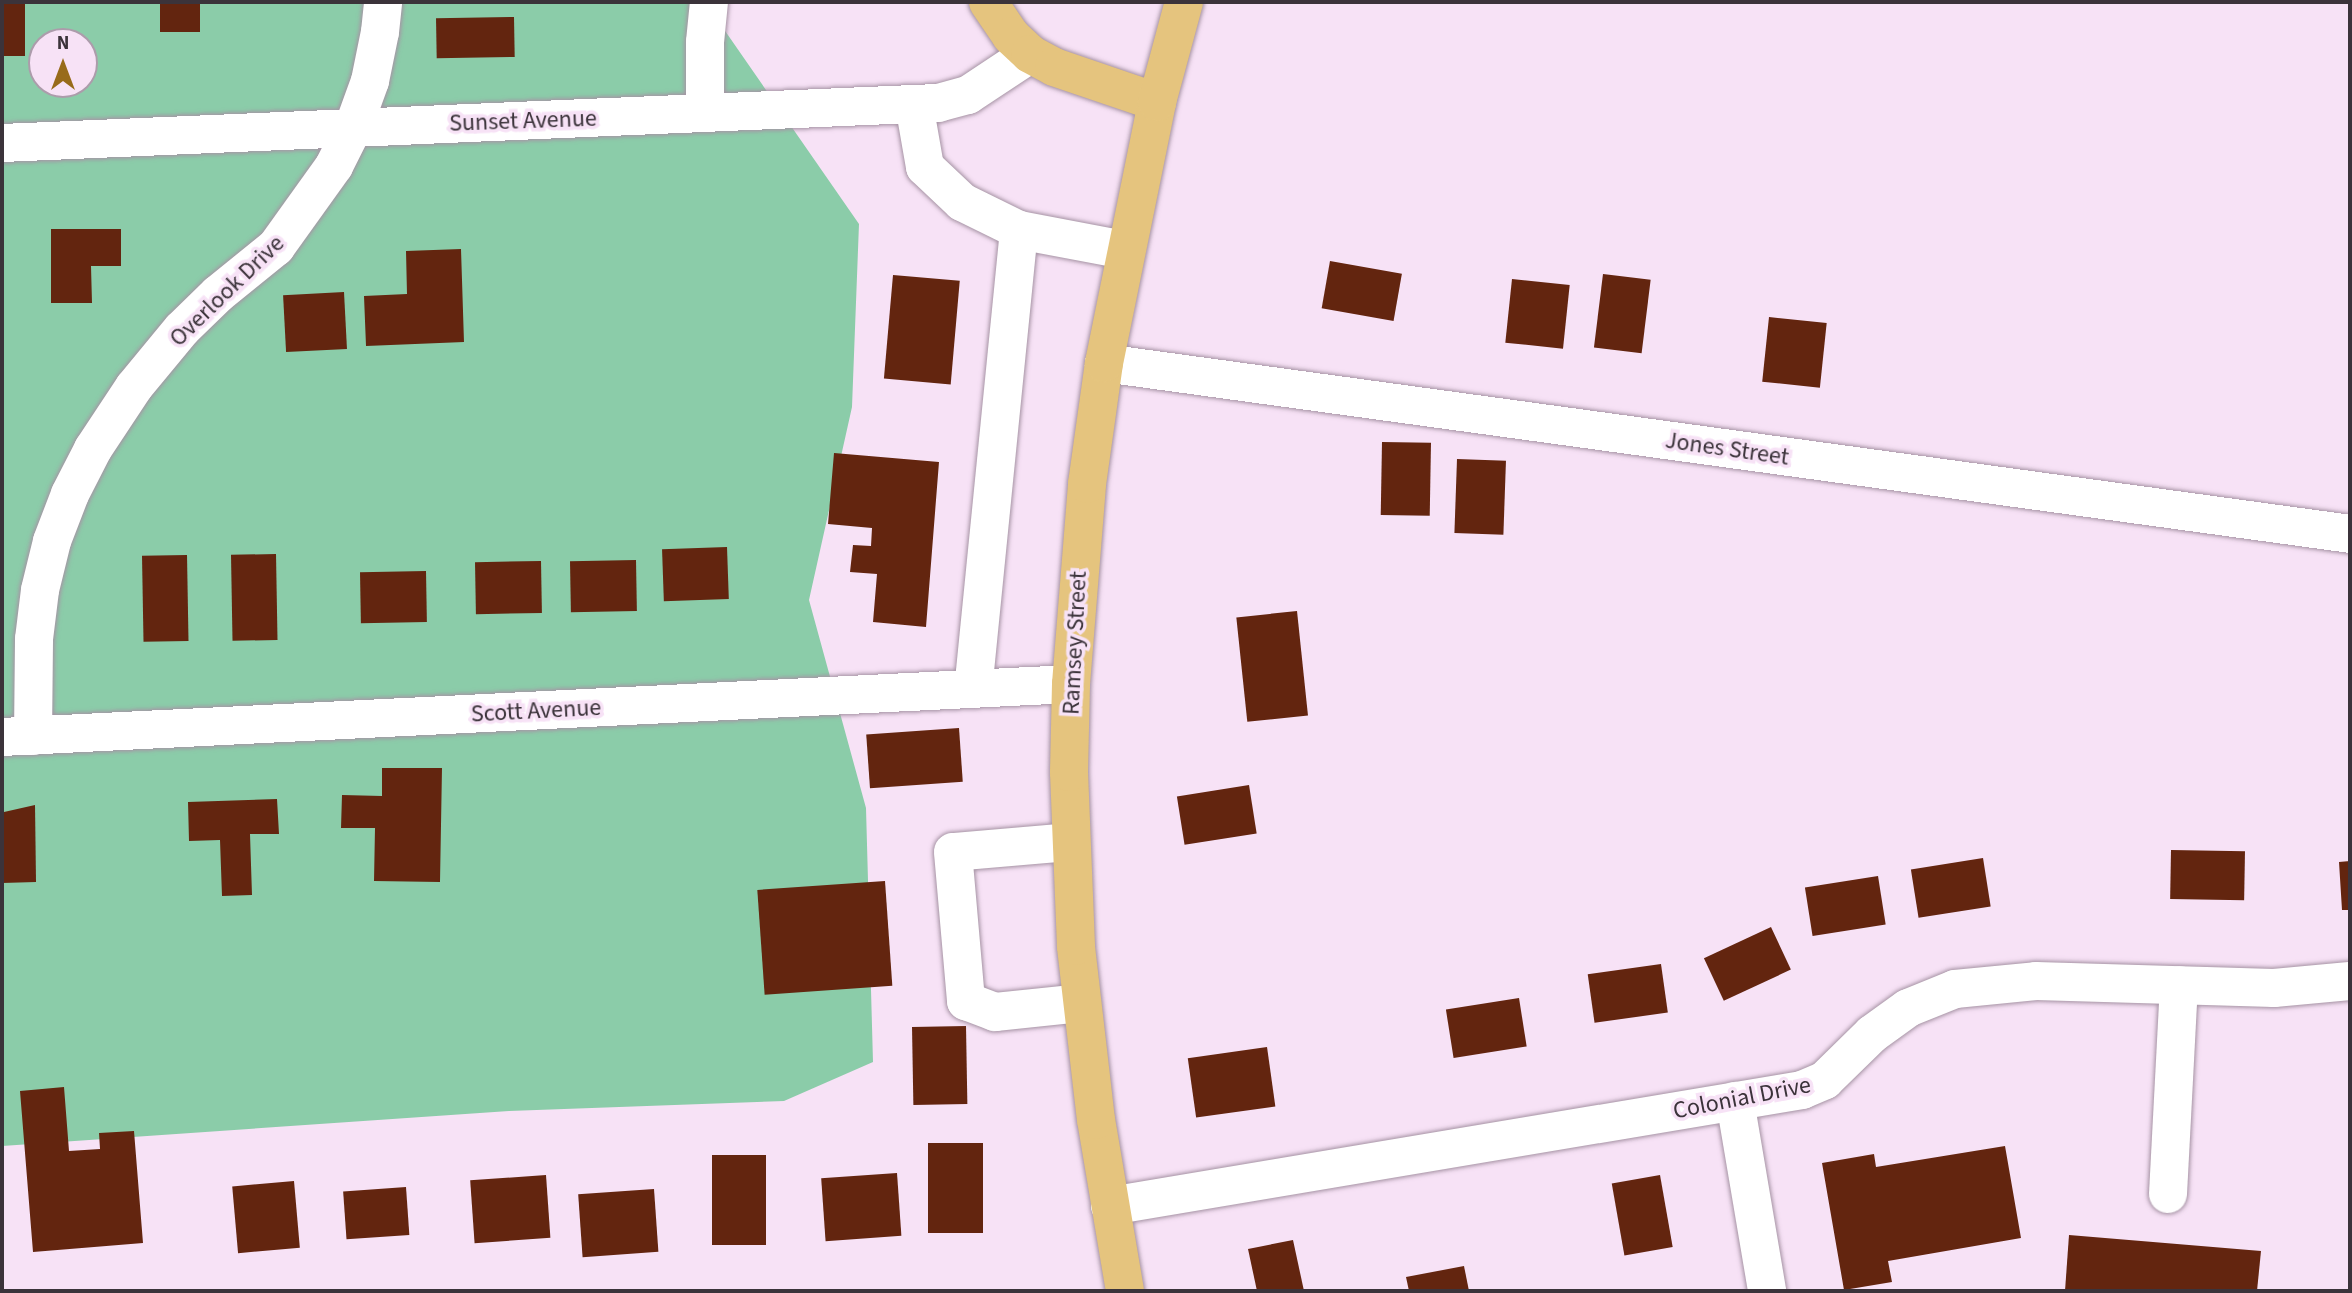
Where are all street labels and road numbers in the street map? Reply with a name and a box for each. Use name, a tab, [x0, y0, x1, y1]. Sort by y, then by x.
street label: Sunset Avenue	[449, 104, 597, 138]
street label: Overlook Drive	[164, 229, 290, 353]
street label: Jones Street	[1663, 426, 1791, 472]
street label: Ramsey Street	[1057, 570, 1093, 716]
street label: Scott Avenue	[470, 693, 602, 729]
street label: Colonial Drive	[1671, 1071, 1813, 1125]

